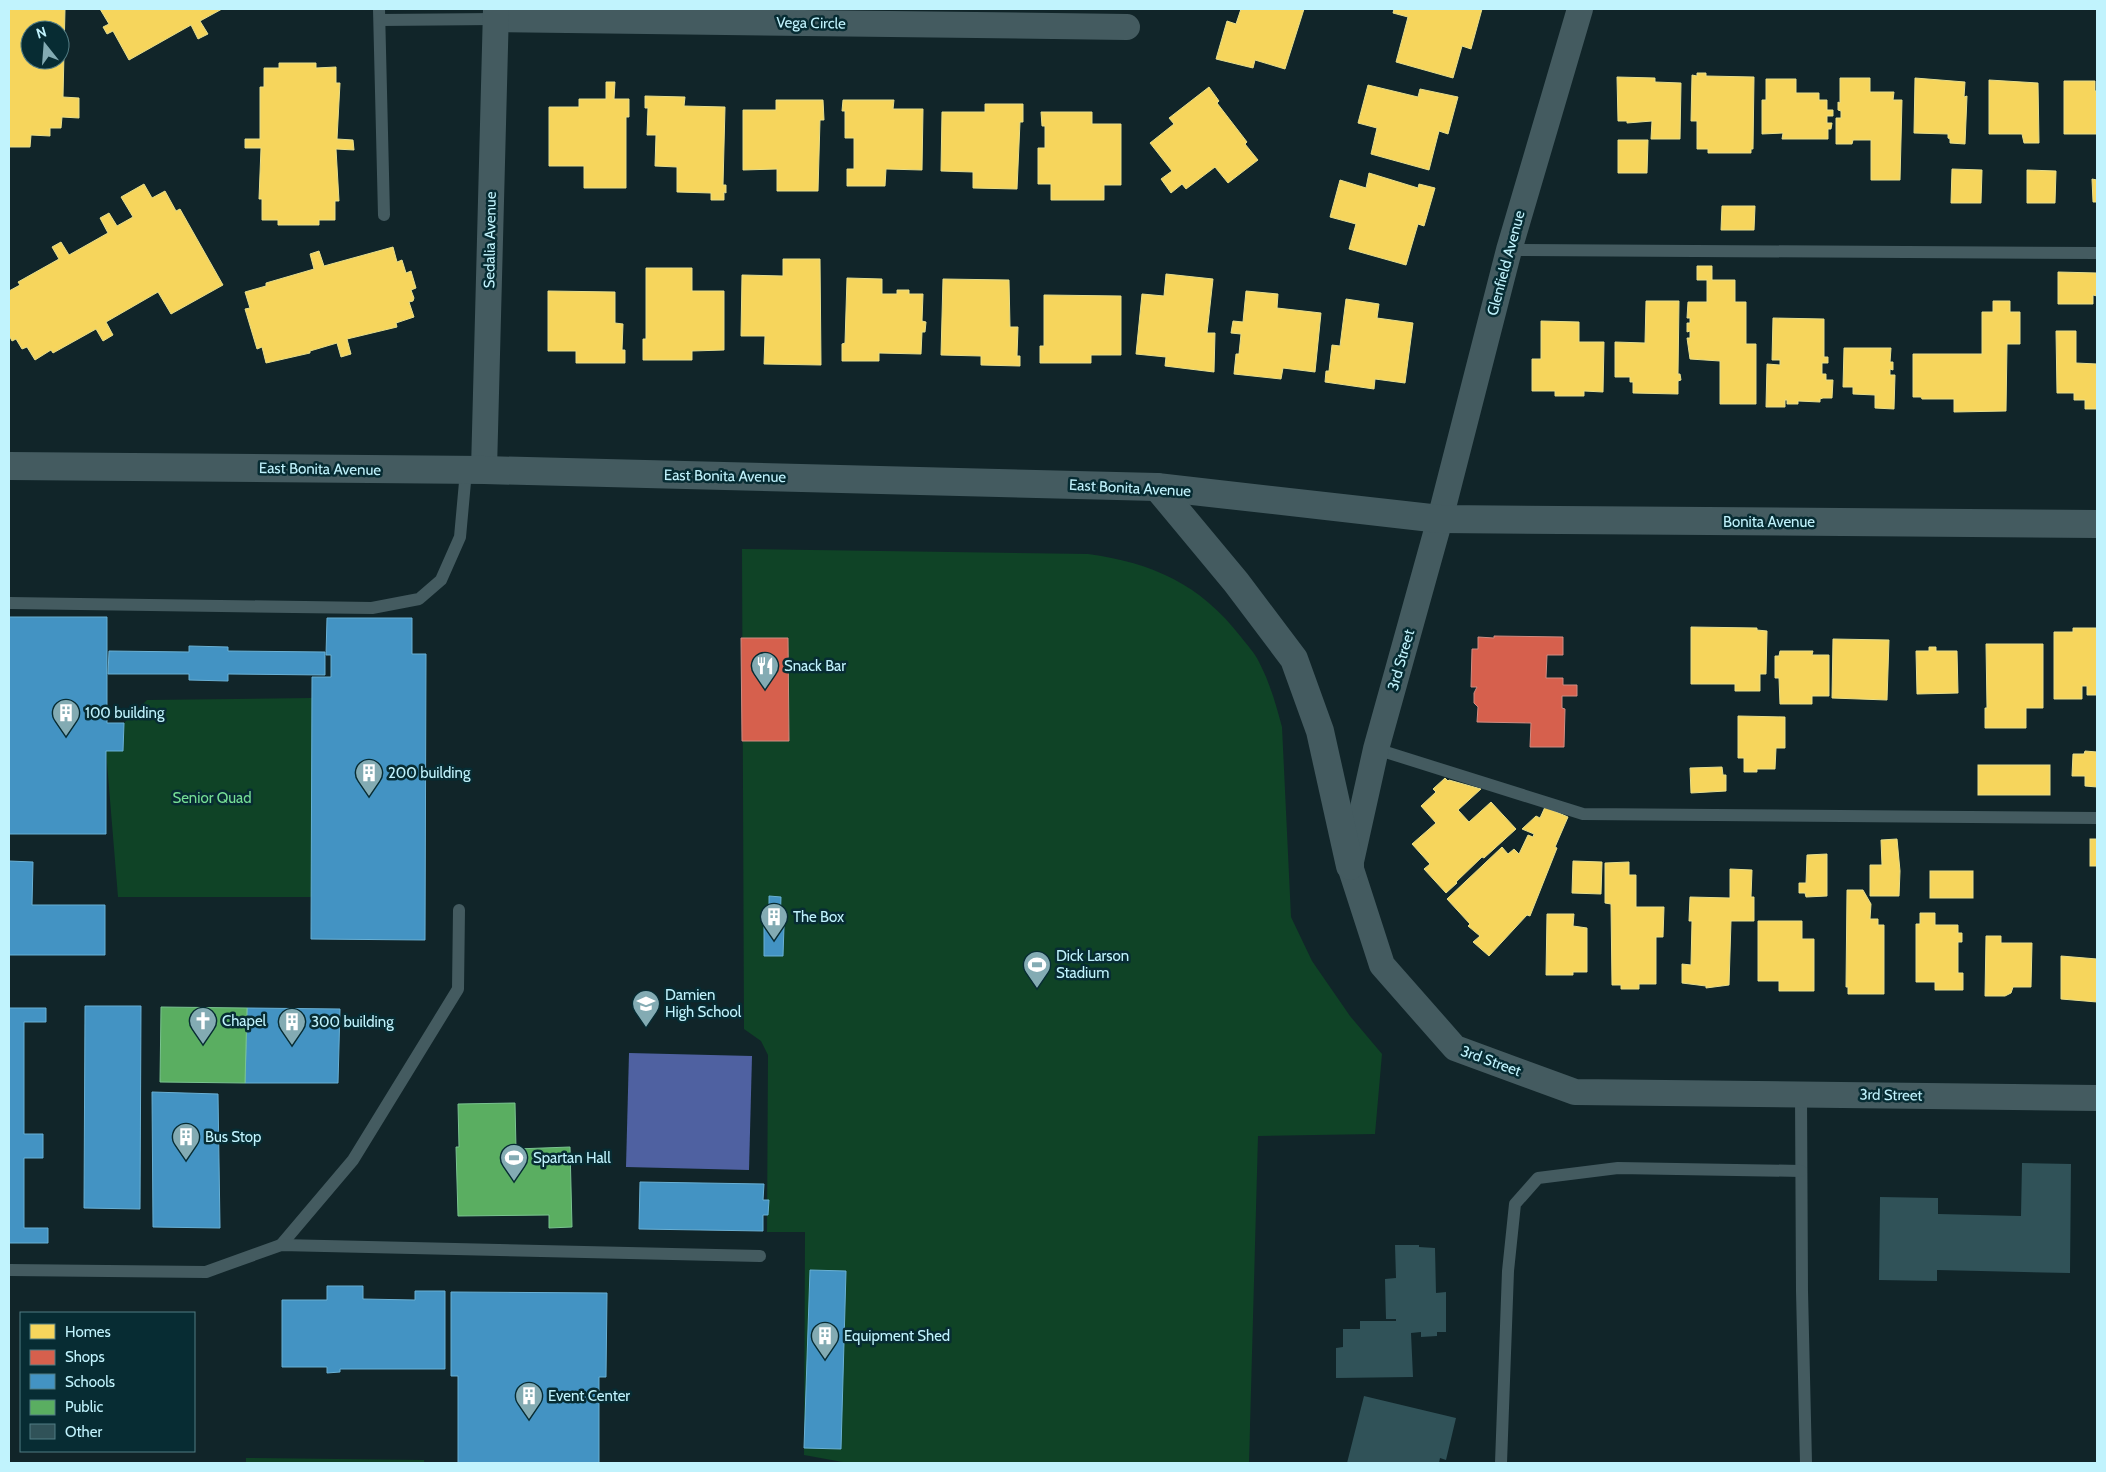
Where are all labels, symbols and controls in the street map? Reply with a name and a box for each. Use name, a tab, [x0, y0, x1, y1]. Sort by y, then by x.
street label: Vega Circle	[776, 13, 846, 33]
north arrow	[20, 20, 70, 70]
text: N	[34, 23, 49, 43]
street label: Sedalia Avenue	[480, 191, 500, 289]
street label: Glenfield Avenue	[1483, 208, 1529, 317]
street label: East Bonita Avenue	[259, 459, 382, 479]
street label: East Bonita Avenue	[664, 466, 787, 486]
street label: East Bonita Avenue	[1069, 476, 1192, 500]
street label: Bonita Avenue	[1723, 513, 1815, 531]
street label: 3rd Street	[1384, 627, 1418, 693]
restaurant icon: Snack Bar	[750, 651, 780, 690]
place label: Snack Bar	[784, 657, 846, 675]
building icon: 100 building	[51, 698, 81, 737]
place label: 100 building	[85, 704, 165, 722]
building icon: 200 building	[354, 758, 384, 797]
place label: 200 building	[388, 764, 471, 782]
park label: Senior Quad	[172, 789, 252, 807]
building icon: The Box	[759, 902, 789, 941]
place label: The Box	[793, 908, 844, 926]
place label: Dick Larson Stadium	[1056, 947, 1129, 982]
sports icon: Dick Larson Stadium	[1022, 950, 1052, 989]
place label: Damien High School	[665, 986, 742, 1021]
school or university icon: Damien High School	[631, 989, 661, 1028]
church icon: Chapel	[188, 1006, 218, 1045]
building icon: 300 building	[277, 1007, 307, 1046]
place label: Chapel	[222, 1012, 267, 1030]
place label: 300 building	[311, 1013, 394, 1031]
street label: 3rd Street	[1458, 1042, 1524, 1080]
street label: 3rd Street	[1859, 1085, 1923, 1105]
building icon: Bus Stop	[171, 1122, 201, 1161]
place label: Bus Stop	[205, 1128, 261, 1146]
sports icon: Spartan Hall	[499, 1143, 529, 1182]
place label: Spartan Hall	[533, 1149, 611, 1167]
legend	[20, 1312, 195, 1452]
building icon: Equipment Shed	[810, 1321, 840, 1360]
text: Homes	[65, 1323, 111, 1341]
place label: Equipment Shed	[844, 1327, 950, 1345]
text: Shops	[65, 1348, 105, 1366]
text: Schools	[65, 1373, 115, 1391]
building icon: Event Center	[514, 1381, 544, 1420]
place label: Event Center	[548, 1387, 630, 1405]
text: Public	[65, 1398, 103, 1416]
text: Other	[65, 1423, 102, 1441]

